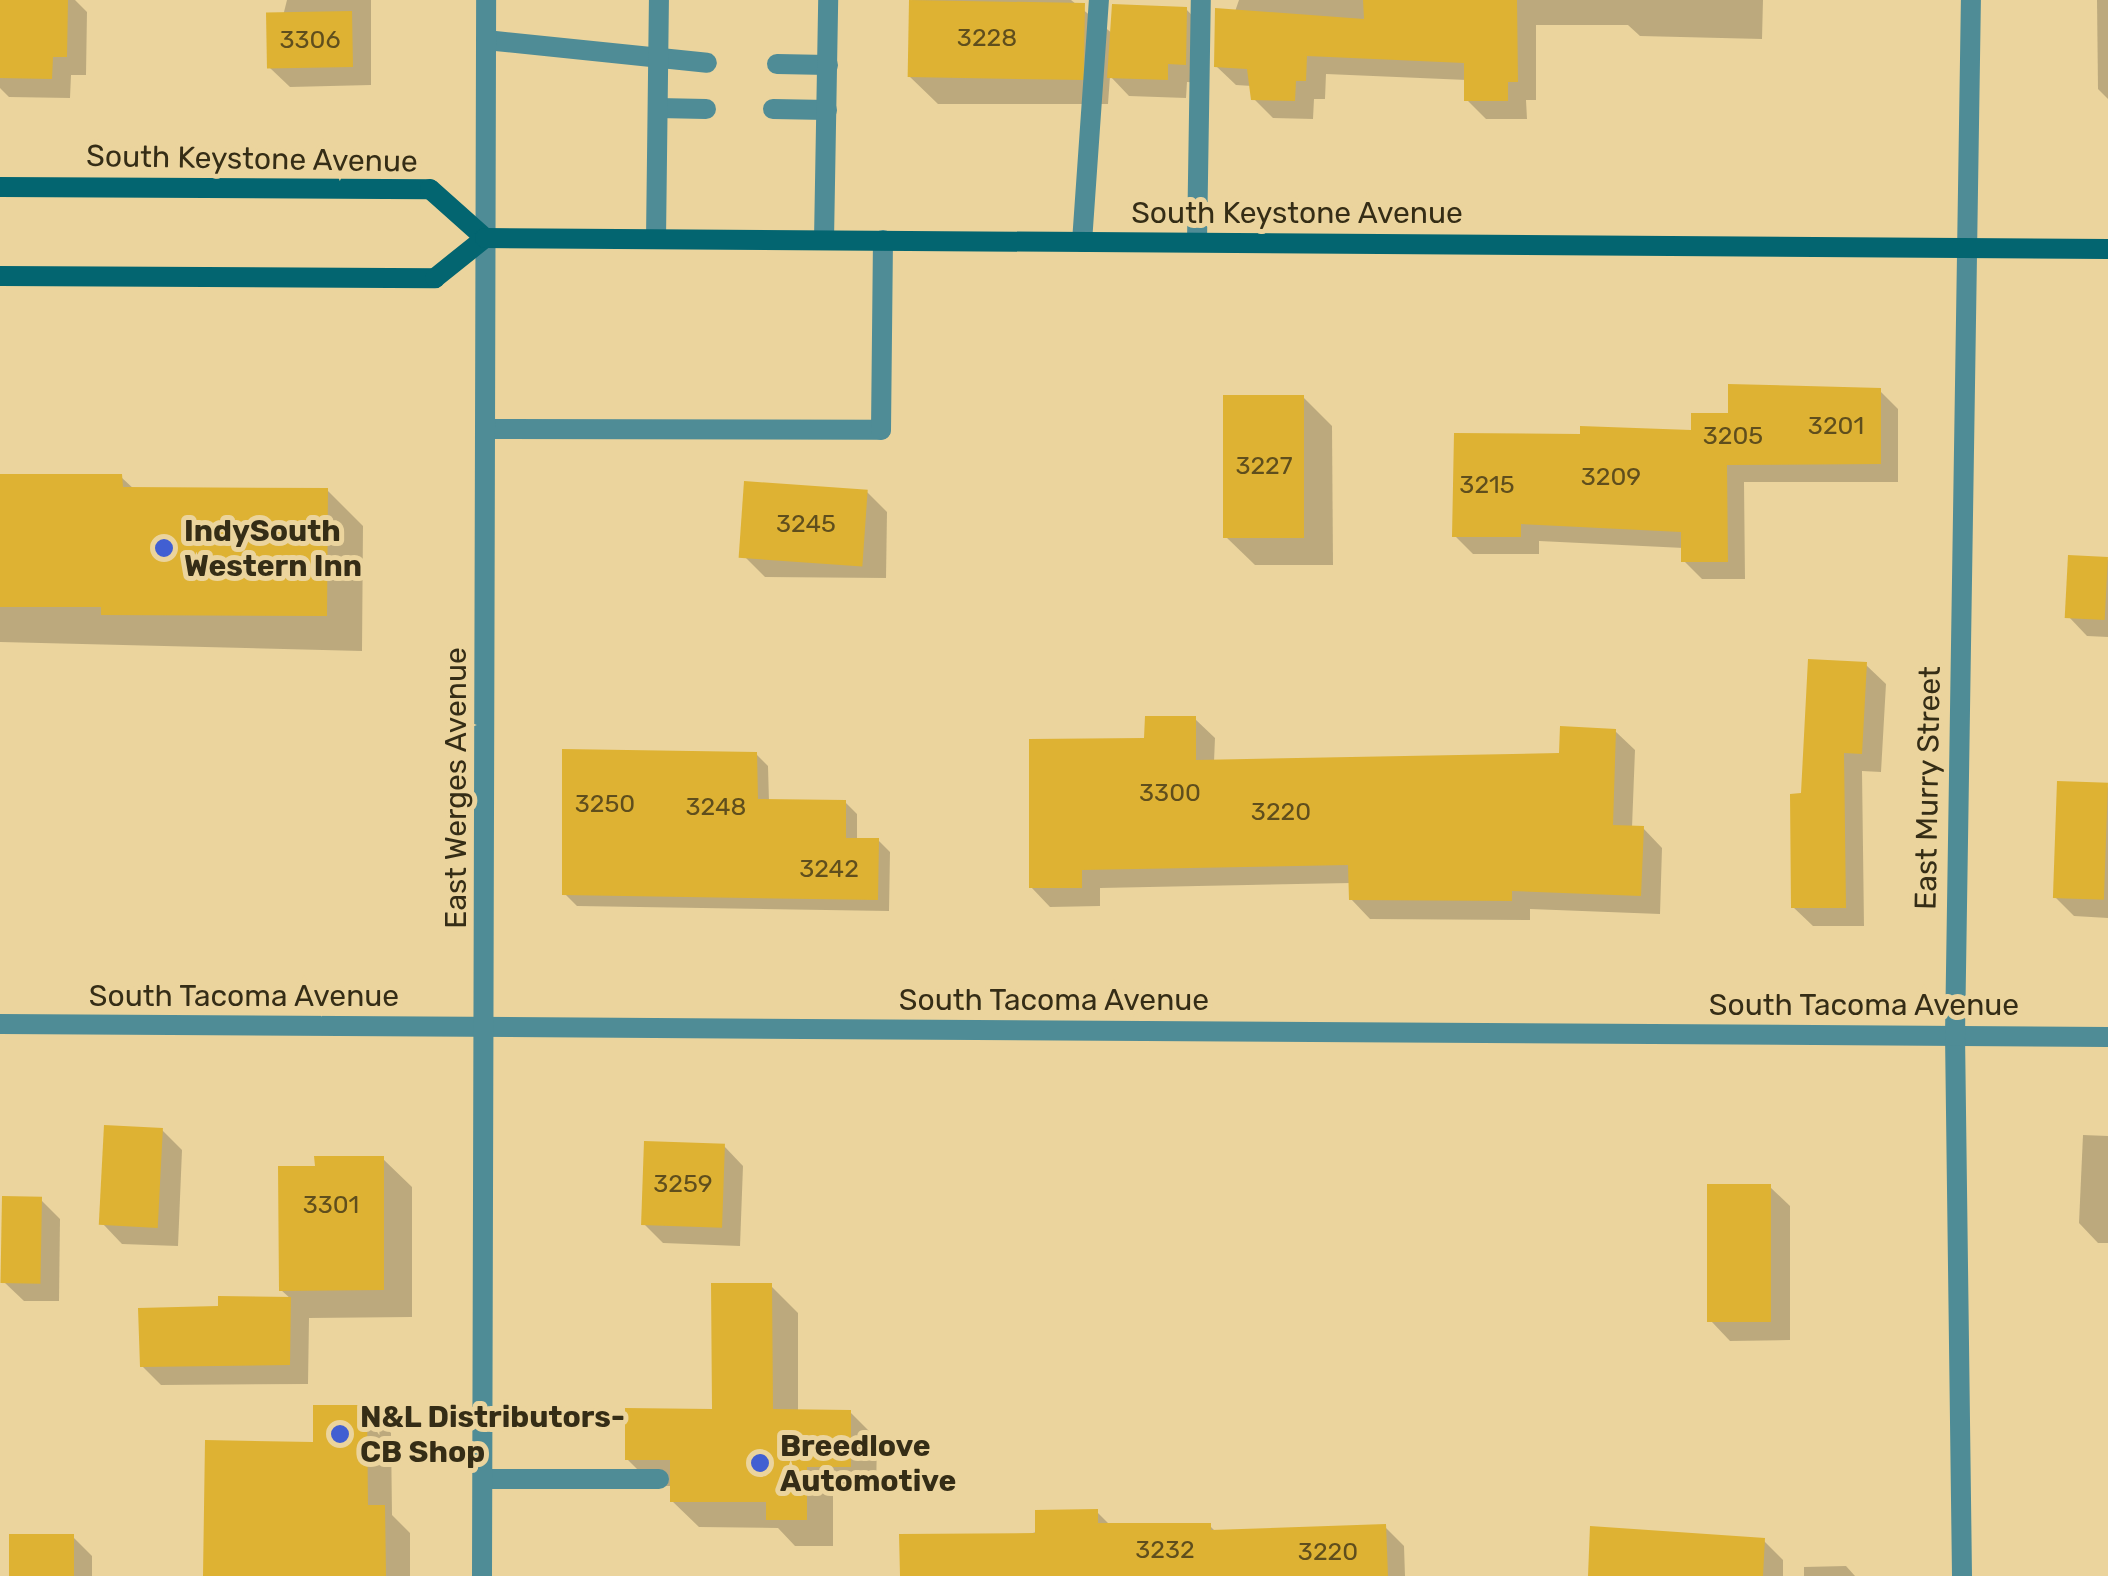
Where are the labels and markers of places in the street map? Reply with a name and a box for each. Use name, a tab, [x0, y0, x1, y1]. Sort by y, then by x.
place label: IndySouth Western Inn	[184, 513, 362, 584]
marker: IndySouth Western Inn	[153, 537, 175, 559]
place label: N&L Distributors- CB Shop	[360, 1399, 626, 1470]
marker: N&L Distributors- CB Shop	[329, 1423, 351, 1445]
place label: Breedlove Automotive	[780, 1428, 956, 1498]
marker: Breedlove Automotive	[749, 1452, 771, 1474]

